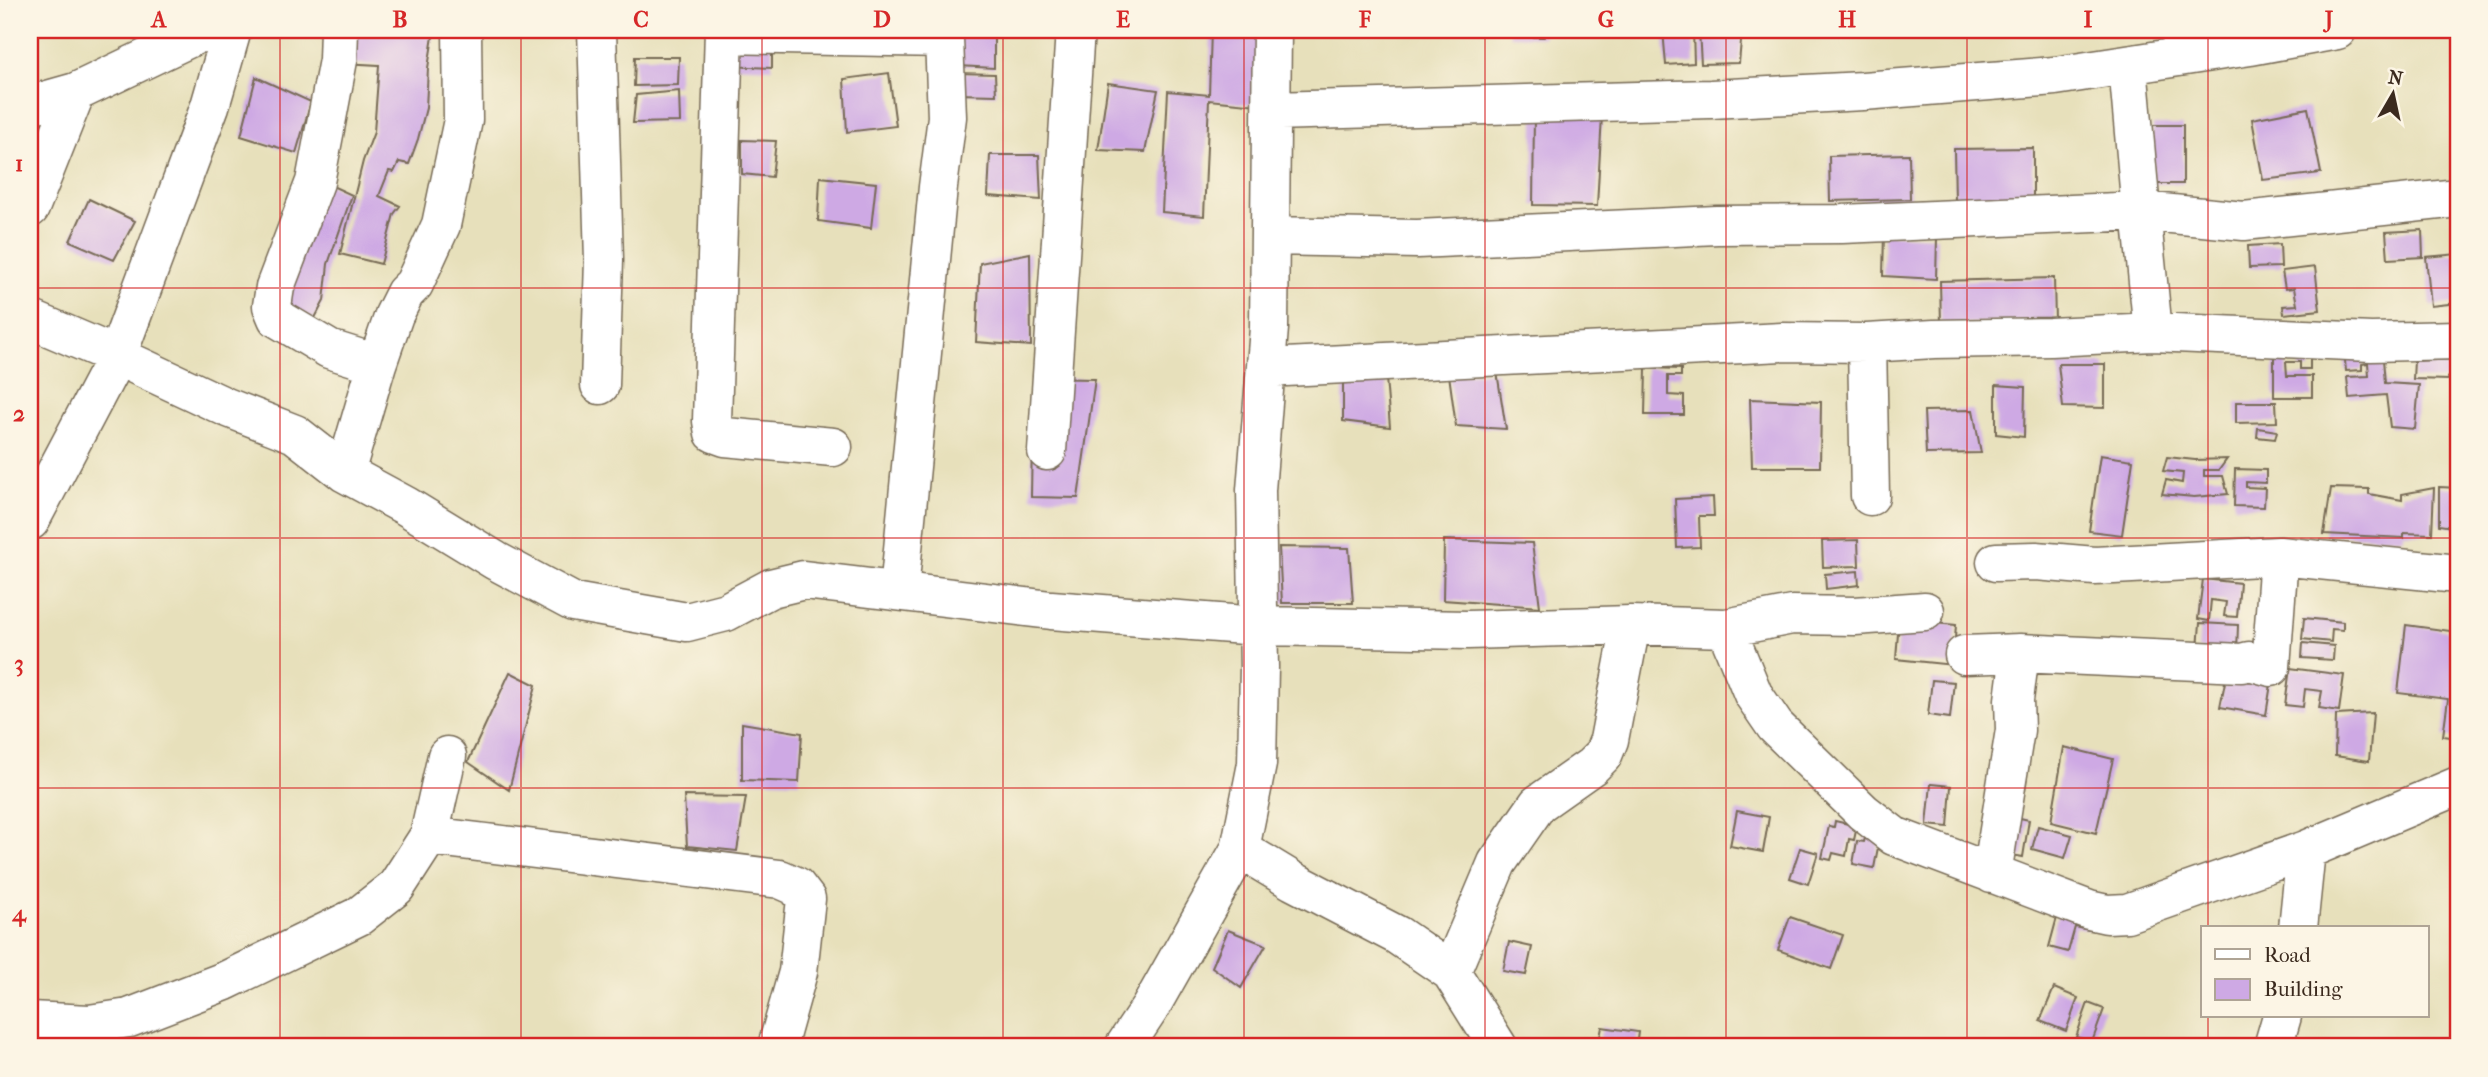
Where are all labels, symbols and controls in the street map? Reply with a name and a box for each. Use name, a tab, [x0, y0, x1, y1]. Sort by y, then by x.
text: A	[150, 6, 168, 33]
text: B	[393, 6, 408, 33]
text: C	[633, 6, 649, 33]
text: D	[873, 6, 891, 33]
text: E	[1116, 6, 1130, 33]
text: F	[1358, 6, 1372, 33]
text: G	[1598, 6, 1614, 33]
text: H	[1838, 6, 1856, 33]
text: I	[2084, 6, 2093, 33]
text: J	[2323, 6, 2334, 33]
north arrow	[2358, 60, 2428, 130]
text: N	[2387, 66, 2405, 90]
text: 1	[15, 150, 23, 177]
text: 2	[13, 400, 25, 427]
text: 3	[14, 650, 24, 677]
text: 4	[11, 900, 27, 927]
legend	[2201, 926, 2428, 1018]
text: Road	[2264, 943, 2311, 967]
text: Building	[2264, 977, 2343, 1001]

